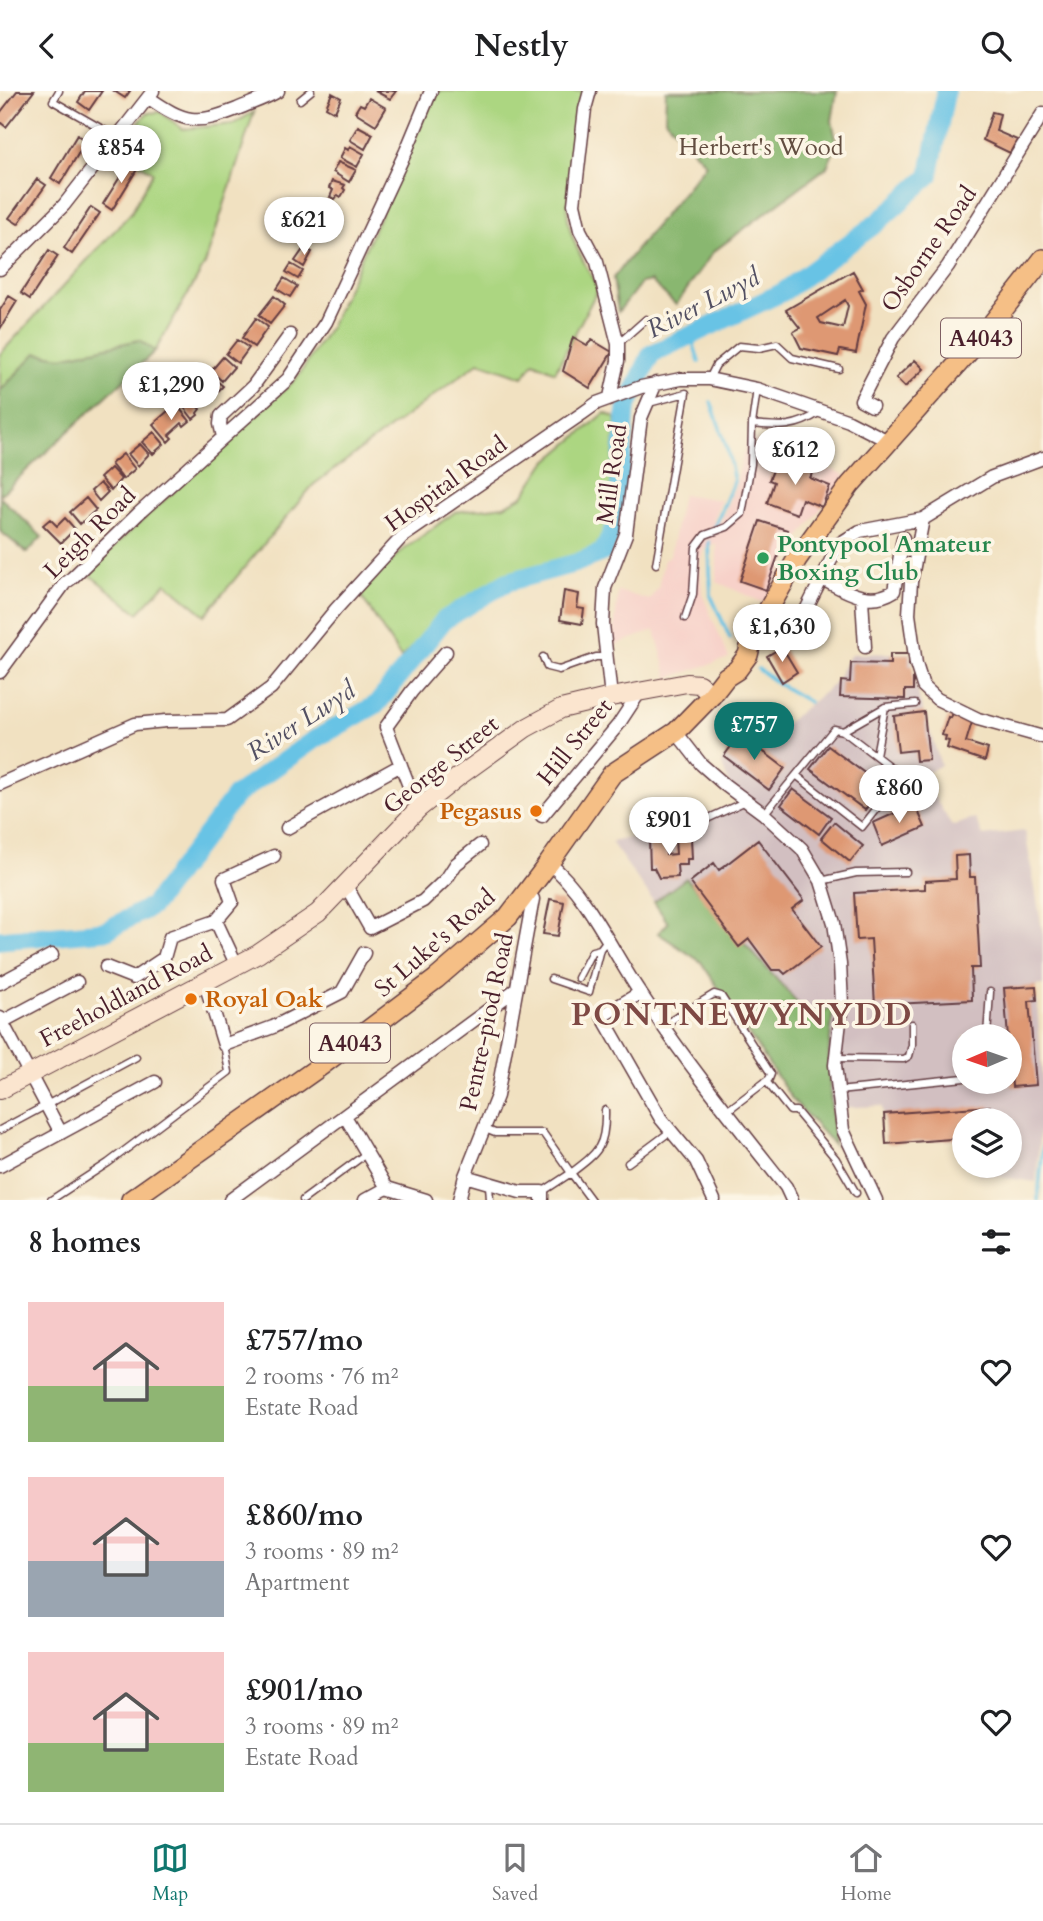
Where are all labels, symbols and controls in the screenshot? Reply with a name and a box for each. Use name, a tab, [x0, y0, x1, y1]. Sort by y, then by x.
text: Nestly	[474, 24, 569, 68]
icon: back	[28, 27, 66, 65]
icon: search	[977, 27, 1015, 65]
pin: £854	[80, 125, 162, 185]
park label: Herbert's Wood	[679, 131, 844, 164]
text: £854	[97, 132, 145, 163]
street label: Osborne Road	[873, 179, 985, 319]
pin: £621	[263, 197, 345, 257]
text: £621	[280, 204, 328, 235]
water label: River Lwyd	[640, 259, 767, 346]
road number: A4043	[941, 319, 1021, 357]
pin: £1,290	[114, 363, 228, 422]
text: £1,290	[138, 369, 204, 400]
street label: Mill Road	[589, 422, 635, 526]
pin: £612	[754, 427, 836, 487]
street label: Hospital Road	[378, 428, 514, 540]
text: £612	[771, 434, 819, 465]
street label: Leigh Road	[37, 479, 144, 586]
place label: Pontypool Amateur Boxing Club	[777, 528, 992, 589]
marker: Pontypool Amateur Boxing Club	[755, 550, 771, 566]
pin: £1,630	[725, 605, 839, 664]
text: £1,630	[749, 611, 815, 642]
water label: River Lwyd	[240, 672, 363, 769]
street label: Hill Street	[530, 691, 621, 792]
pin: £757	[713, 703, 795, 762]
street label: George Street	[376, 708, 506, 822]
text: £757	[730, 709, 778, 740]
pin: £860	[858, 765, 940, 825]
text: £860	[875, 772, 923, 803]
place label: Pegasus	[439, 795, 522, 828]
pin: £901	[628, 797, 710, 857]
marker: Pegasus	[528, 803, 544, 819]
text: £901	[645, 804, 693, 835]
street label: St Luke's Road	[368, 881, 503, 1005]
street label: Pentre-piod Road	[452, 930, 522, 1114]
street label: Freeholdland Road	[34, 936, 218, 1055]
place label: Royal Oak	[205, 983, 323, 1016]
marker: Royal Oak	[183, 991, 199, 1007]
district label: PONTNEWYNYDD	[571, 993, 913, 1037]
road number: A4043	[310, 1023, 390, 1063]
north arrow	[952, 1024, 1022, 1094]
map controls	[952, 1024, 1022, 1178]
button: layers	[952, 1108, 1022, 1178]
text: 8 homes	[28, 1222, 141, 1263]
icon: filters	[977, 1223, 1015, 1261]
text: £757/mo	[245, 1320, 363, 1361]
icon: home	[84, 1330, 168, 1414]
icon: heart	[977, 1353, 1015, 1391]
text: 2 rooms · 76 m²	[245, 1361, 398, 1392]
text: Estate Road	[245, 1392, 359, 1423]
text: £860/mo	[245, 1495, 363, 1536]
icon: home	[84, 1505, 168, 1589]
icon: heart	[977, 1528, 1015, 1566]
text: 3 rooms · 89 m²	[245, 1536, 398, 1567]
text: Apartment	[245, 1567, 349, 1598]
text: £901/mo	[245, 1670, 363, 1711]
icon: home	[84, 1680, 168, 1764]
icon: heart	[977, 1703, 1015, 1741]
text: 3 rooms · 89 m²	[245, 1711, 398, 1742]
text: Estate Road	[245, 1742, 359, 1773]
tab: Map	[151, 1839, 189, 1907]
tab: Saved	[492, 1839, 538, 1907]
tab: Home	[841, 1839, 892, 1907]

